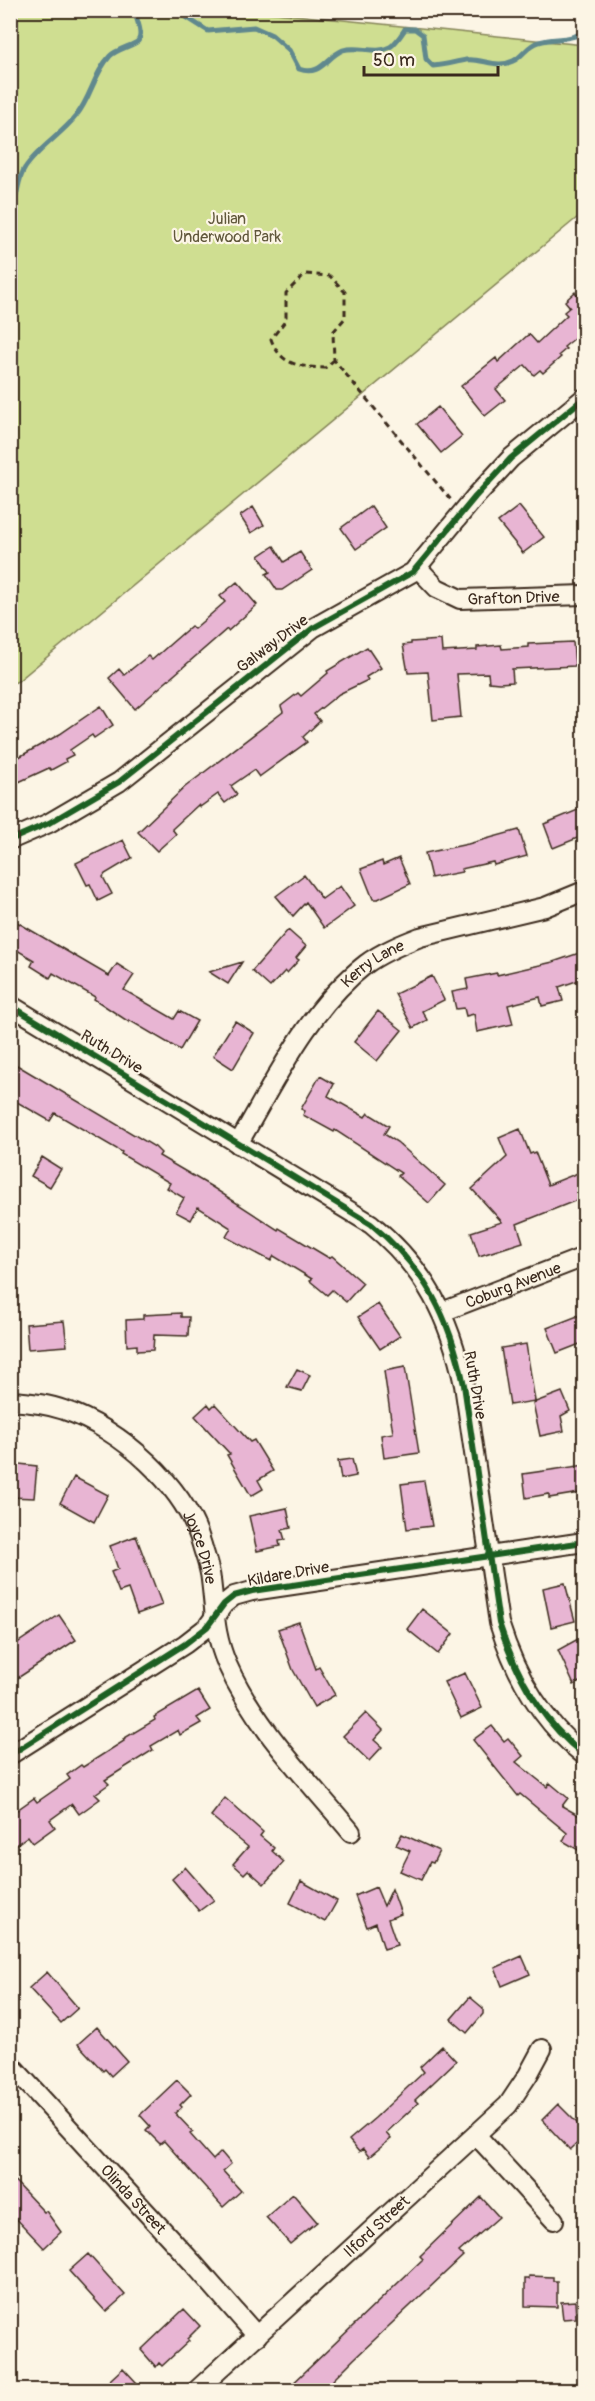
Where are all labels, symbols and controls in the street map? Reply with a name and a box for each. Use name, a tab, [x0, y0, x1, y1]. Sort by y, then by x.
scale bar	[364, 39, 498, 77]
text: 50 m	[373, 49, 415, 72]
park label: Julian Underwood Park	[173, 209, 282, 247]
street label: Grafton Drive	[467, 587, 560, 610]
street label: Galway Drive	[233, 610, 312, 677]
street label: Kerry Lane	[337, 936, 407, 992]
street label: Ruth Drive	[77, 1026, 146, 1078]
street label: Coburg Avenue	[463, 1258, 564, 1313]
street label: Ruth Drive	[459, 1350, 491, 1421]
street label: Joyce Drive	[178, 1507, 220, 1585]
street label: Kildare Drive	[246, 1557, 331, 1591]
street label: Olinda Street	[96, 2160, 171, 2239]
street label: Ilford Street	[340, 2191, 414, 2262]

